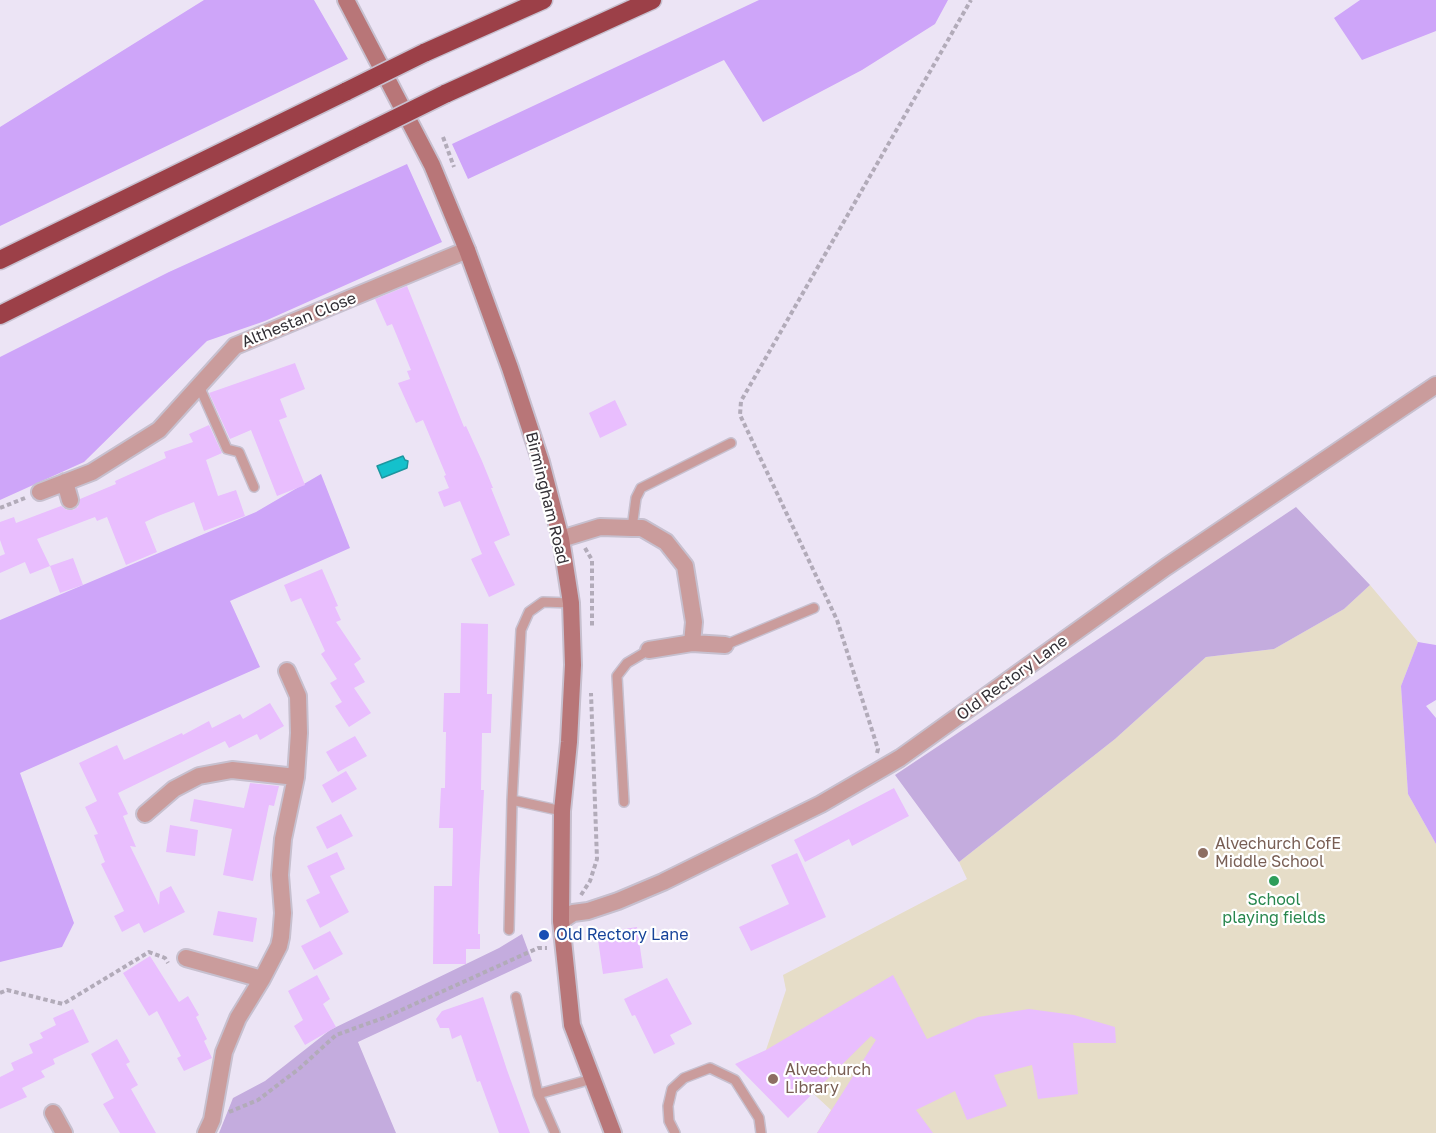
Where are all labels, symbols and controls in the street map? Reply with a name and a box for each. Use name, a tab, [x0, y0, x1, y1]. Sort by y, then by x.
street label: Althestan Close	[239, 288, 359, 352]
street label: Birmingham Road	[521, 430, 573, 566]
street label: Old Rectory Lane	[953, 631, 1071, 725]
place label: Alvechurch CofE Middle School	[1215, 834, 1341, 872]
marker: Alvechurch CofE Middle School	[1196, 846, 1210, 860]
marker: School playing fields	[1267, 874, 1281, 888]
place label: School playing fields	[1222, 890, 1326, 928]
place label: Old Rectory Lane	[556, 925, 688, 945]
marker: Old Rectory Lane	[537, 928, 551, 942]
place label: Alvechurch Library	[785, 1060, 871, 1098]
marker: Alvechurch Library	[766, 1072, 780, 1086]

